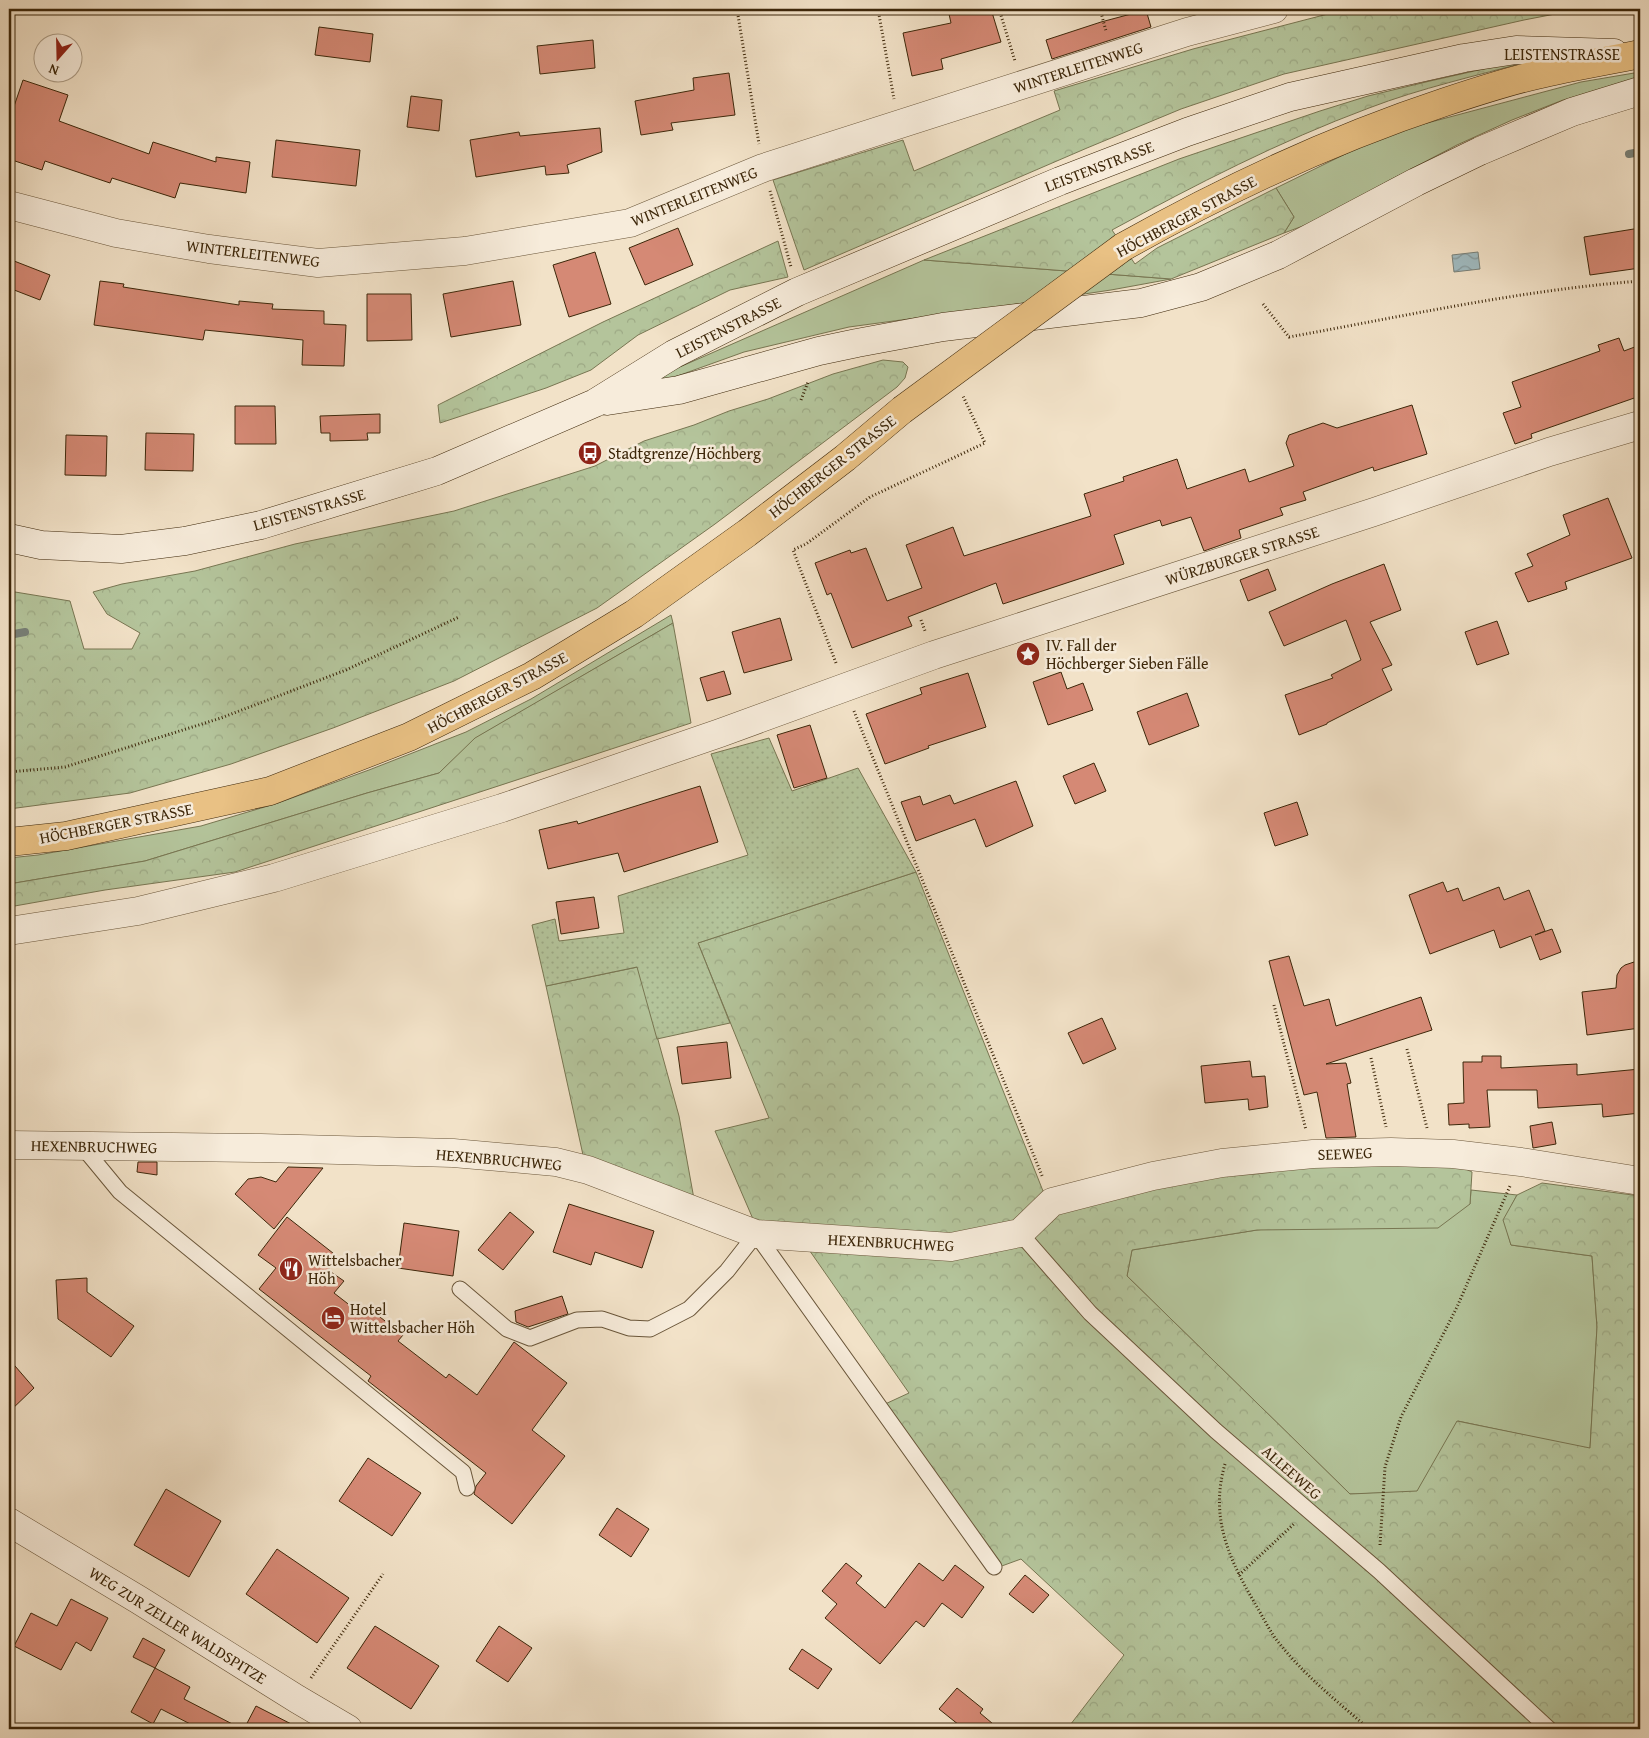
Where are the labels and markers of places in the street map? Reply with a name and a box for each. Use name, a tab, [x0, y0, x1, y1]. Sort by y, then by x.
bus stop icon: Stadtgrenze/Höchberg	[577, 440, 603, 466]
place label: Stadtgrenze/Höchberg	[608, 441, 761, 465]
place label: IV. Fall der Höchberger Sieben Fälle	[1046, 633, 1209, 675]
place icon: IV. Fall der Höchberger Sieben Fälle	[1015, 641, 1041, 667]
place label: Wittelsbacher Höh	[308, 1248, 402, 1290]
restaurant icon: Wittelsbacher Höh	[278, 1256, 304, 1282]
place label: Hotel Wittelsbacher Höh	[350, 1297, 475, 1339]
hotel icon: Hotel Wittelsbacher Höh	[320, 1305, 346, 1331]

